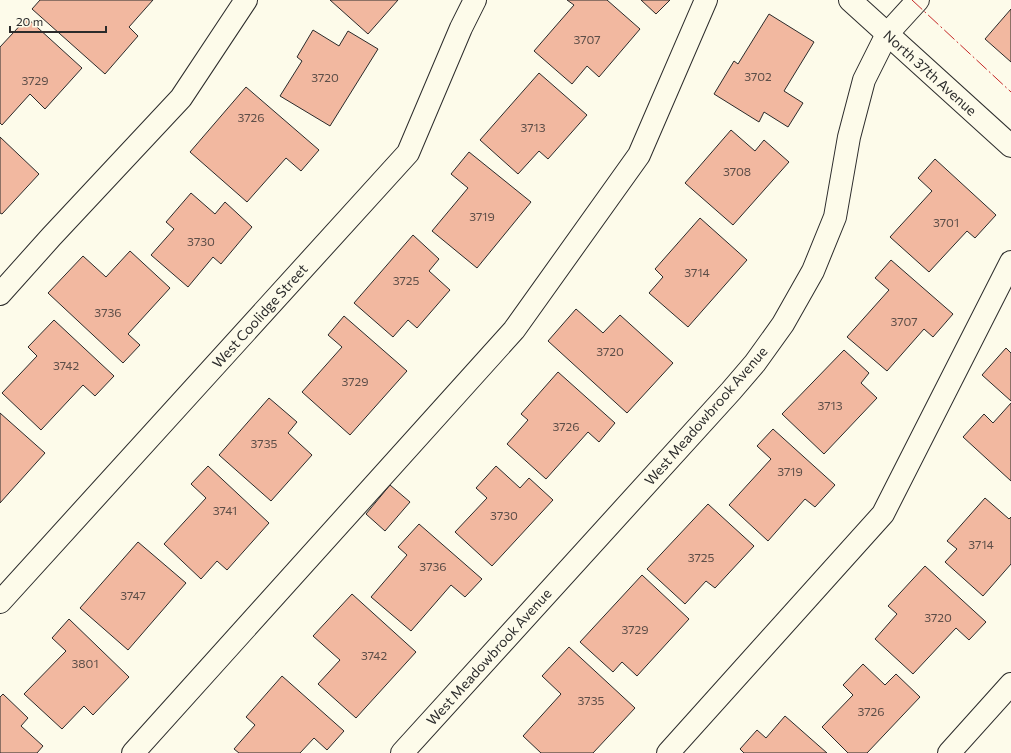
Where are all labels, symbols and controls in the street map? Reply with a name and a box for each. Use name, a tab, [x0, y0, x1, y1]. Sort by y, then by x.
scale bar	[10, 8, 106, 34]
text: 20 m	[16, 14, 43, 28]
street label: North 37th Avenue	[880, 26, 980, 119]
house number: 3707	[573, 32, 601, 46]
house number: 3702	[744, 69, 772, 83]
house number: 3720	[311, 70, 339, 84]
house number: 3729	[21, 73, 49, 87]
house number: 3726	[237, 110, 265, 124]
house number: 3713	[520, 120, 546, 134]
house number: 3708	[723, 164, 751, 178]
house number: 3719	[469, 209, 495, 223]
house number: 3701	[933, 215, 959, 229]
house number: 3730	[187, 234, 215, 248]
street label: West Coolidge Street	[208, 260, 311, 371]
house number: 3714	[684, 265, 710, 279]
house number: 3725	[393, 273, 419, 287]
house number: 3736	[94, 305, 122, 319]
house number: 3707	[890, 314, 918, 328]
street label: West Meadowbrook Avenue	[641, 343, 771, 489]
house number: 3720	[596, 344, 624, 358]
house number: 3742	[53, 358, 79, 372]
house number: 3729	[341, 374, 369, 388]
house number: 3713	[817, 398, 843, 412]
house number: 3726	[552, 419, 580, 433]
house number: 3735	[251, 436, 278, 450]
house number: 3719	[777, 464, 803, 478]
house number: 3741	[213, 503, 237, 517]
house number: 3730	[490, 508, 518, 522]
house number: 3714	[968, 537, 994, 551]
house number: 3725	[688, 550, 714, 564]
house number: 3736	[419, 559, 447, 573]
street label: West Meadowbrook Avenue	[423, 585, 555, 729]
house number: 3747	[120, 588, 146, 602]
house number: 3720	[924, 610, 952, 624]
house number: 3729	[621, 622, 649, 636]
house number: 3742	[361, 648, 387, 662]
house number: 3801	[71, 656, 99, 670]
house number: 3735	[578, 693, 605, 707]
house number: 3726	[857, 704, 885, 718]

